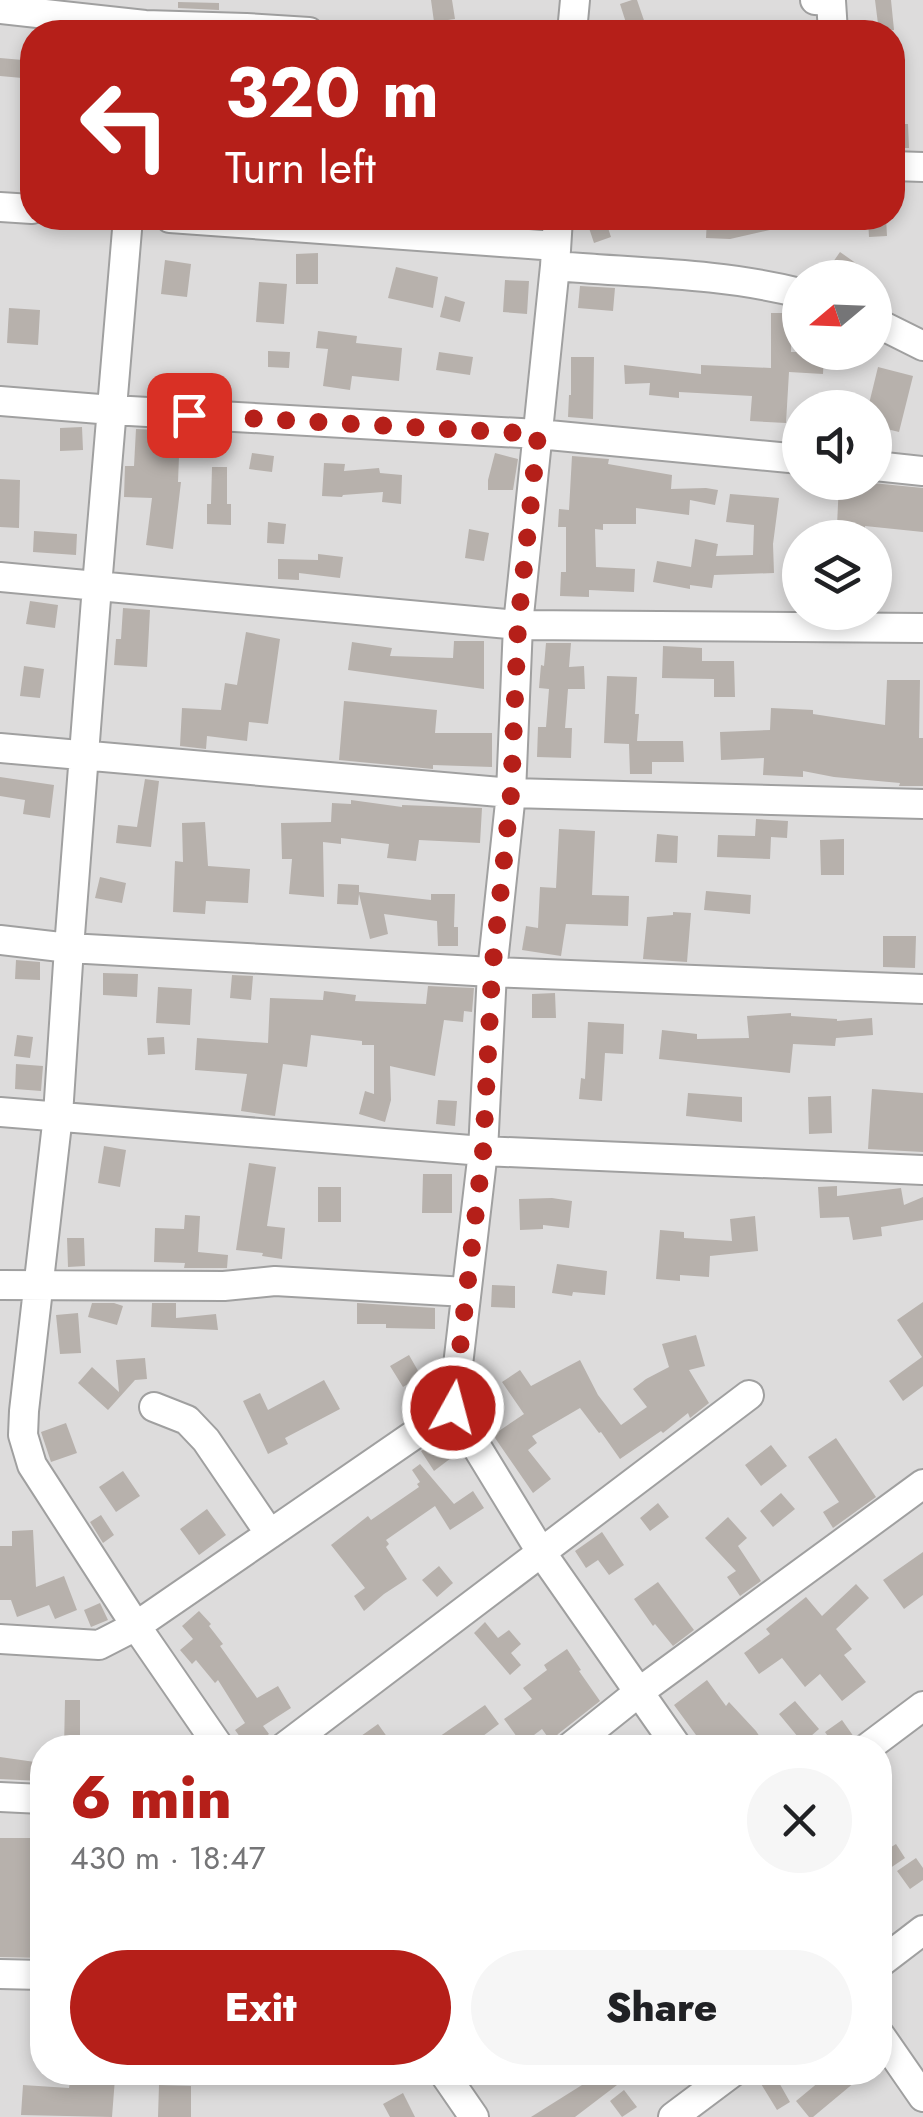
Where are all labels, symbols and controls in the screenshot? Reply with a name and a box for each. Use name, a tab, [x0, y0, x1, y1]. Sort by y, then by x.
text: 320 m	[225, 42, 439, 143]
icon: left	[60, 60, 190, 190]
text: Turn left	[225, 135, 376, 200]
north arrow	[782, 260, 892, 370]
map controls	[782, 260, 892, 630]
pin	[147, 373, 232, 458]
icon: arrive	[162, 388, 217, 443]
button: sound	[782, 390, 892, 500]
button: layers	[782, 520, 892, 630]
position arrow	[401, 1356, 505, 1460]
text: 6 min	[70, 1754, 232, 1841]
button: close	[747, 1768, 852, 1873]
text: 430 m · 18:47	[70, 1835, 266, 1881]
button: Exit	[70, 1950, 451, 2065]
button: Share	[471, 1950, 852, 2065]

